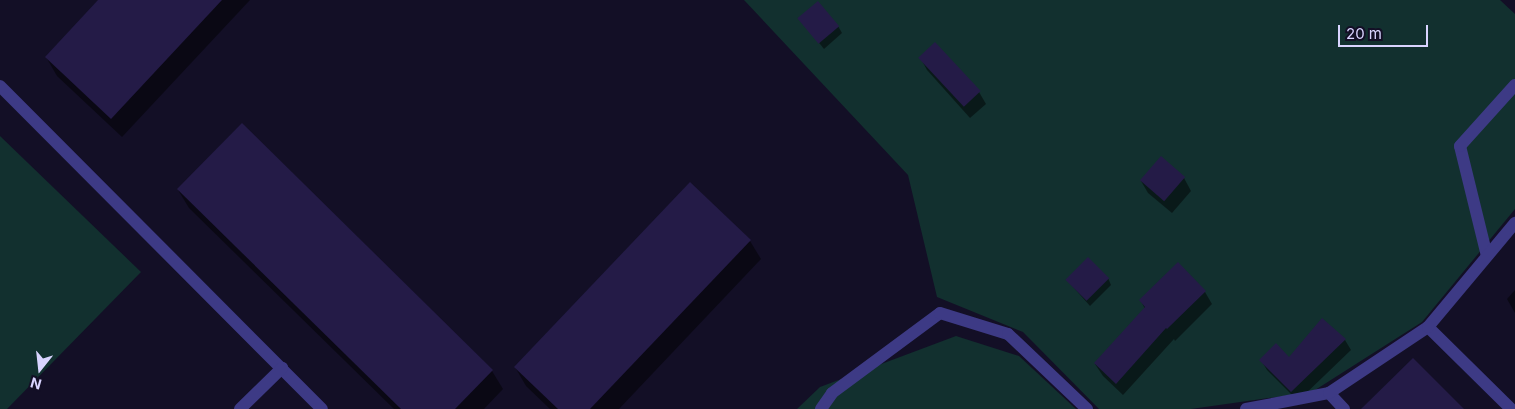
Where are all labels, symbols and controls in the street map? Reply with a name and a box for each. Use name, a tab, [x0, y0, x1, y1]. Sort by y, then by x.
scale bar	[1340, 15, 1430, 47]
text: 20 m	[1346, 24, 1382, 43]
north arrow	[15, 344, 65, 394]
text: N	[28, 374, 43, 394]

